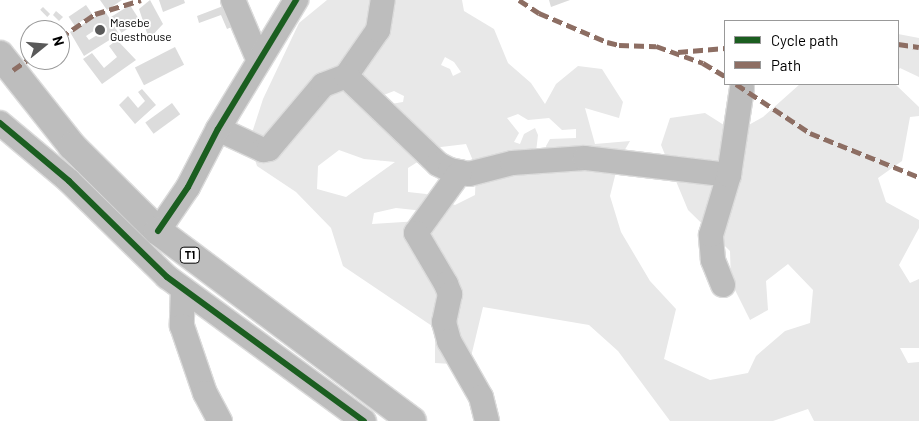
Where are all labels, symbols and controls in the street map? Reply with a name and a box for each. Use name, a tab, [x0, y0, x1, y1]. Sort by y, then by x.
place label: Masebe Guesthouse	[110, 16, 172, 44]
north arrow	[20, 20, 70, 70]
legend	[724, 20, 899, 85]
marker: Masebe Guesthouse	[94, 24, 106, 36]
text: Cycle path	[771, 31, 838, 49]
text: N	[49, 34, 68, 48]
text: Path	[771, 56, 801, 74]
road number: T1	[179, 246, 201, 264]

